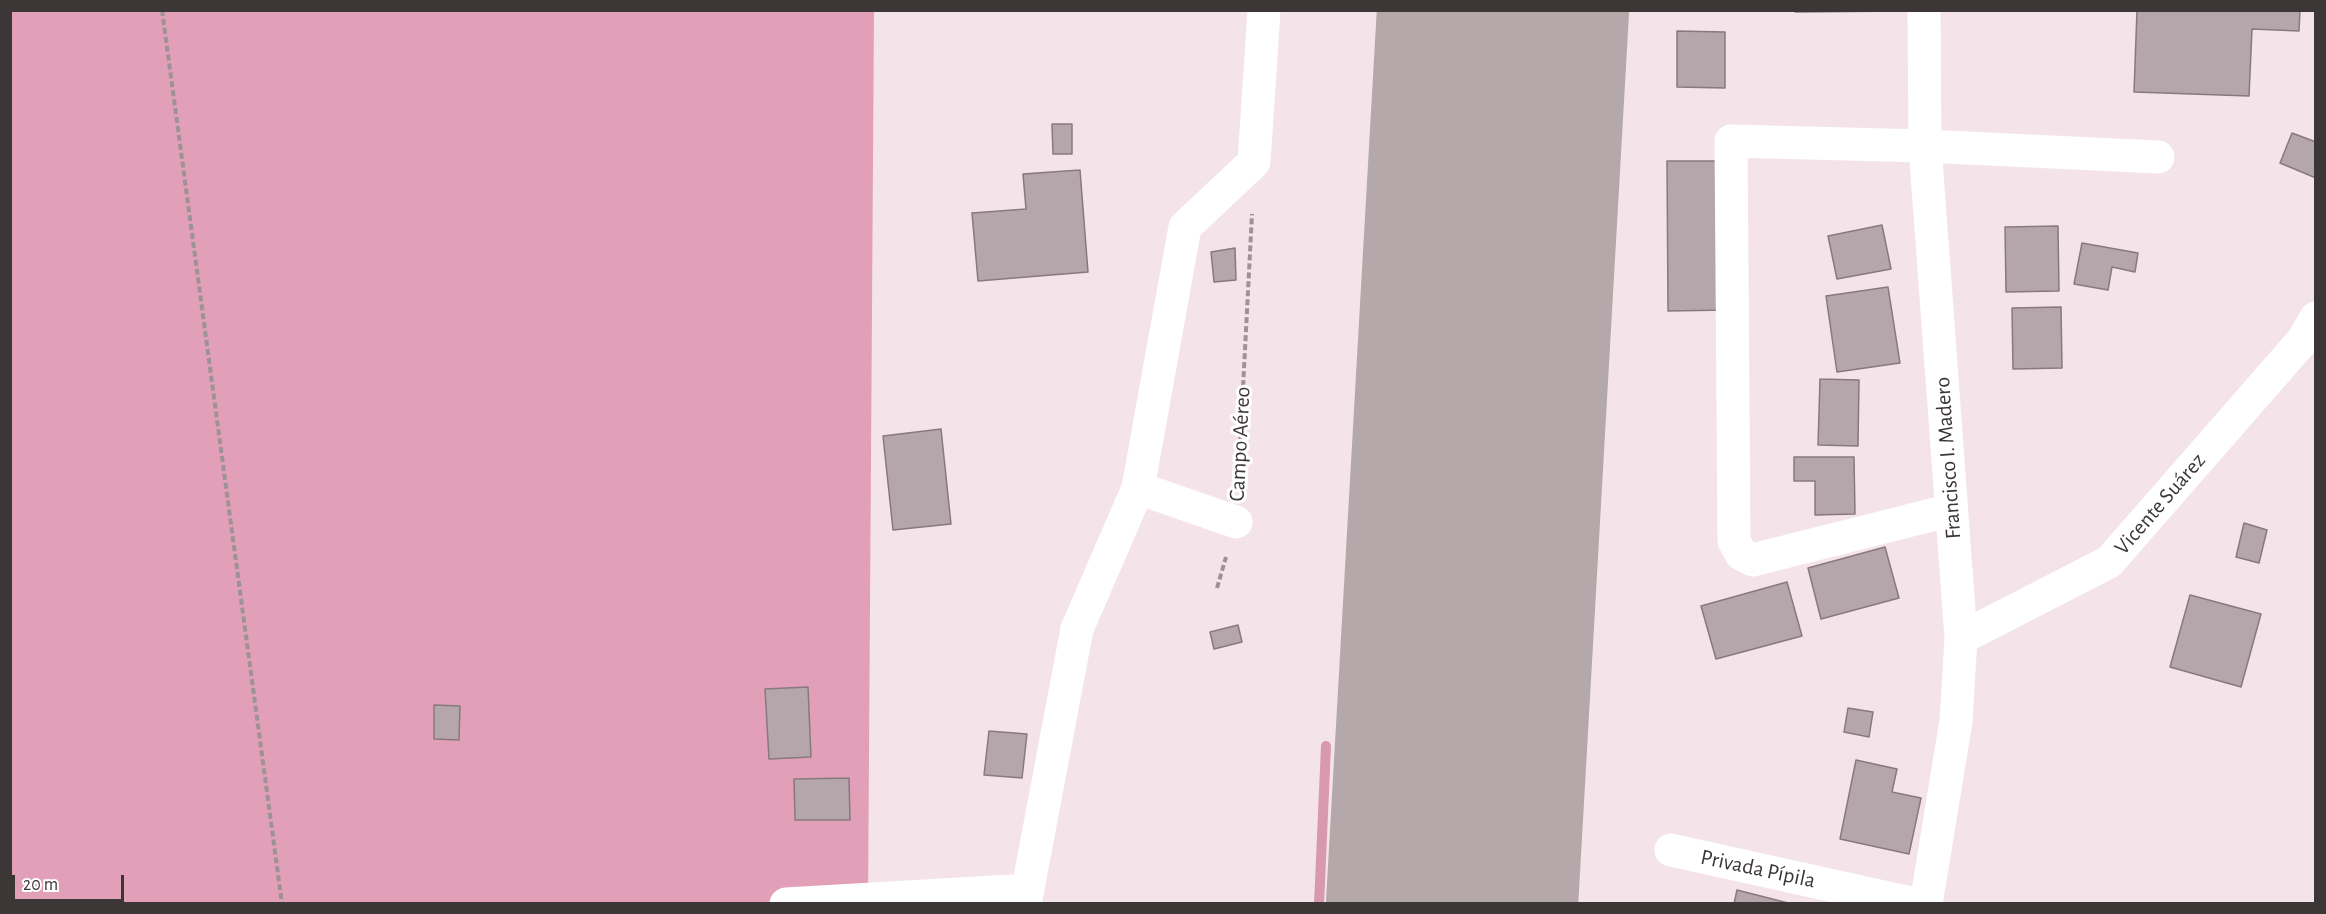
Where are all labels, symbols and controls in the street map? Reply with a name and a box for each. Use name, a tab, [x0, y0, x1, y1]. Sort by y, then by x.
street label: Francisco I. Madero	[1929, 376, 1967, 540]
street label: Campo Aéreo	[1224, 386, 1256, 502]
street label: Vicente Suárez	[2109, 448, 2211, 560]
street label: Privada Pípila	[1698, 844, 1818, 894]
scale bar	[15, 863, 128, 901]
text: 20 m	[23, 876, 58, 894]

